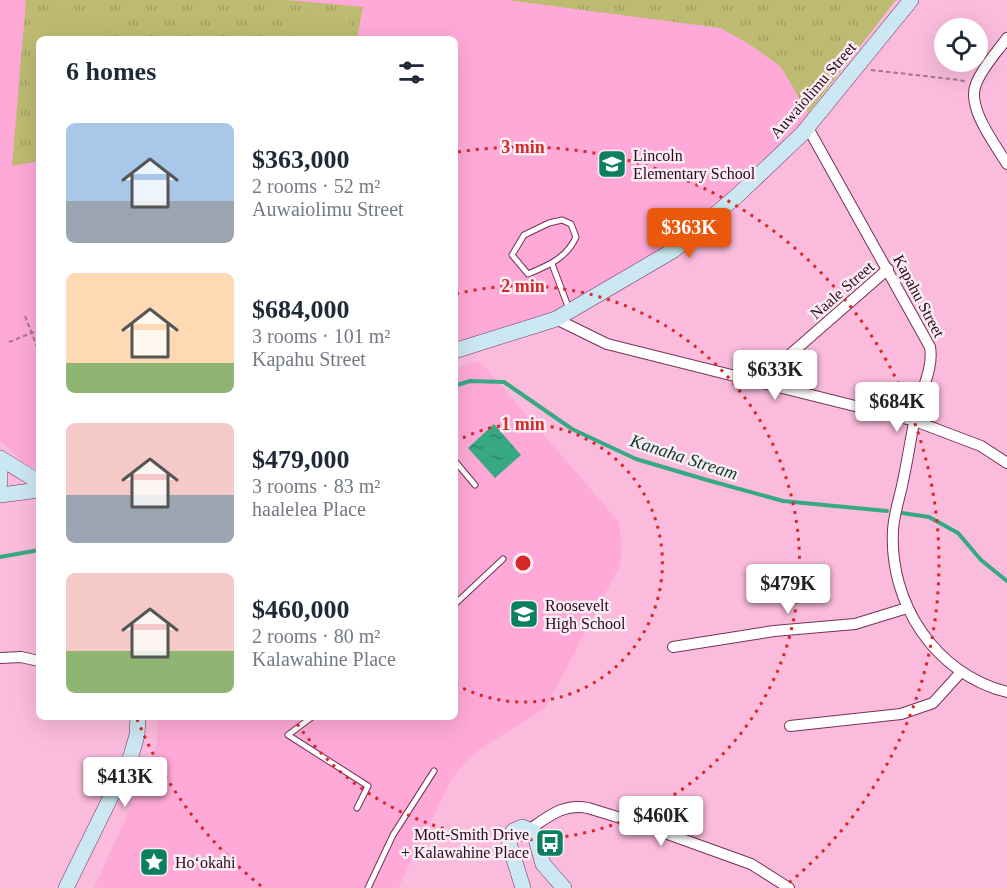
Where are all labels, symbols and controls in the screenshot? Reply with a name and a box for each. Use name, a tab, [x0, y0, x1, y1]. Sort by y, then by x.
map controls	[934, 18, 988, 72]
button: locate	[934, 18, 988, 72]
street label: Auwaiolimu Street	[767, 38, 860, 141]
icon: filters	[395, 56, 428, 89]
text: 6 homes	[66, 57, 156, 86]
text: 3 min	[501, 137, 545, 157]
text: $363,000	[252, 145, 350, 174]
icon: home	[114, 147, 186, 219]
place label: Lincoln Elementary School	[633, 147, 756, 183]
school or university icon: Lincoln Elementary School	[596, 148, 628, 180]
text: 2 rooms · 52 m²	[252, 175, 380, 197]
text: Auwaiolimu Street	[252, 198, 404, 220]
pin: $363K	[647, 208, 731, 259]
text: $363K	[661, 216, 717, 238]
street label: Kapahu Street	[889, 252, 948, 341]
street label: Naale Street	[807, 257, 878, 322]
text: 2 min	[501, 276, 545, 296]
text: $684,000	[252, 295, 350, 324]
icon: home	[114, 297, 186, 369]
text: 3 rooms · 101 m²	[252, 325, 390, 347]
text: Kapahu Street	[252, 348, 366, 370]
pin: $633K	[733, 350, 817, 401]
text: $633K	[747, 358, 803, 380]
pin: $684K	[855, 382, 939, 433]
text: $684K	[869, 390, 925, 412]
text: 1 min	[501, 414, 545, 434]
water label: Kanaha Stream	[627, 430, 740, 484]
text: $479,000	[252, 445, 350, 474]
icon: home	[114, 447, 186, 519]
text: 3 rooms · 83 m²	[252, 475, 380, 497]
text: haalelea Place	[252, 498, 366, 520]
centre of rings	[513, 553, 533, 573]
pin: $479K	[746, 564, 830, 615]
text: $479K	[760, 572, 816, 594]
text: $460,000	[252, 595, 350, 624]
icon: home	[114, 597, 186, 669]
place label: Roosevelt High School	[545, 597, 626, 633]
school or university icon: Roosevelt High School	[508, 598, 540, 630]
text: 2 rooms · 80 m²	[252, 625, 380, 647]
text: Kalawahine Place	[252, 648, 396, 670]
pin: $413K	[83, 757, 167, 808]
text: $413K	[97, 765, 153, 787]
pin: $460K	[619, 796, 703, 847]
text: $460K	[633, 804, 689, 826]
place label: Mott-Smith Drive + Kalawahine Place	[401, 826, 529, 861]
bus stop icon: Mott-Smith Drive + Kalawahine Place	[534, 827, 566, 859]
place icon: Hoʻokahi	[138, 846, 170, 878]
place label: Hoʻokahi	[175, 854, 236, 871]

